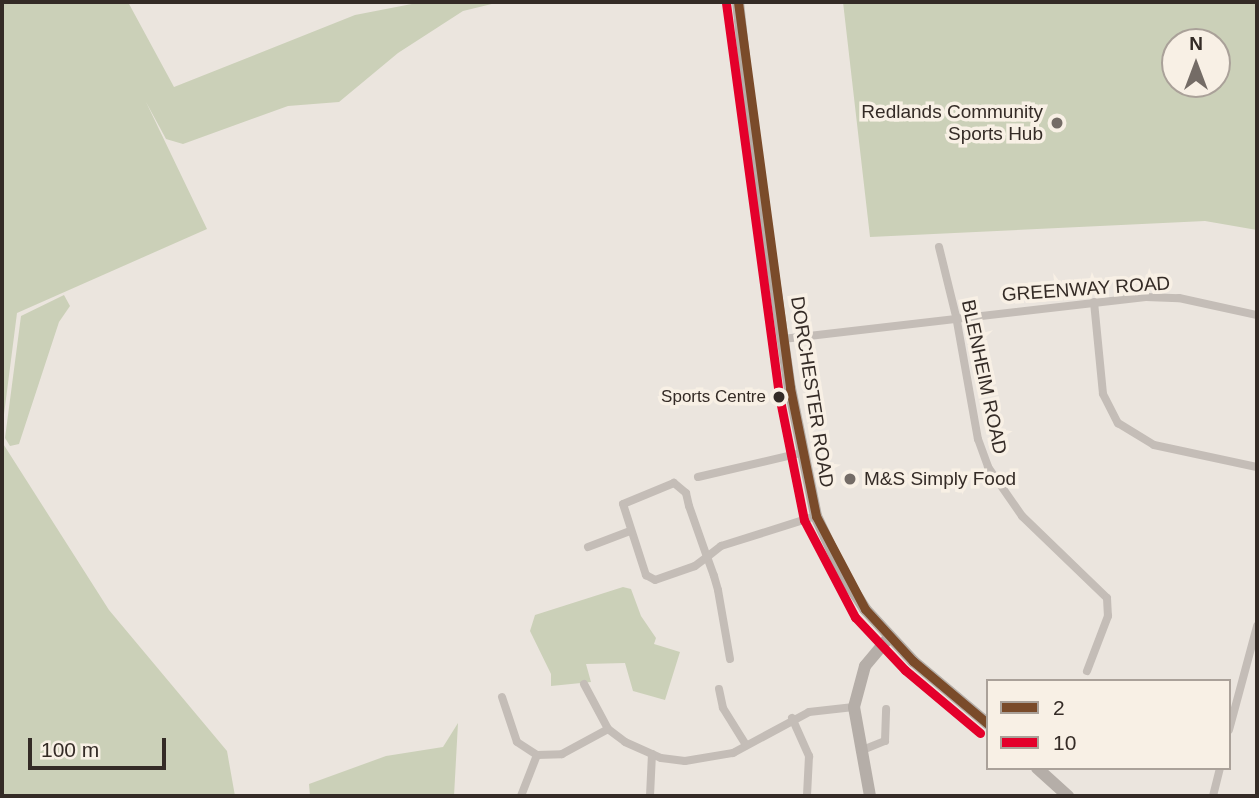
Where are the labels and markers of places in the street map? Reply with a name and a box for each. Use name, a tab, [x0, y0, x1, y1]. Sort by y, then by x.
place label: Redlands Community Sports Hub	[861, 101, 1043, 145]
marker: Redlands Community Sports Hub	[1049, 115, 1065, 131]
place label: Sports Centre	[661, 387, 766, 407]
marker: Sports Centre	[772, 390, 786, 404]
place label: M&S Simply Food	[864, 468, 1016, 490]
marker: M&S Simply Food	[842, 471, 858, 487]

